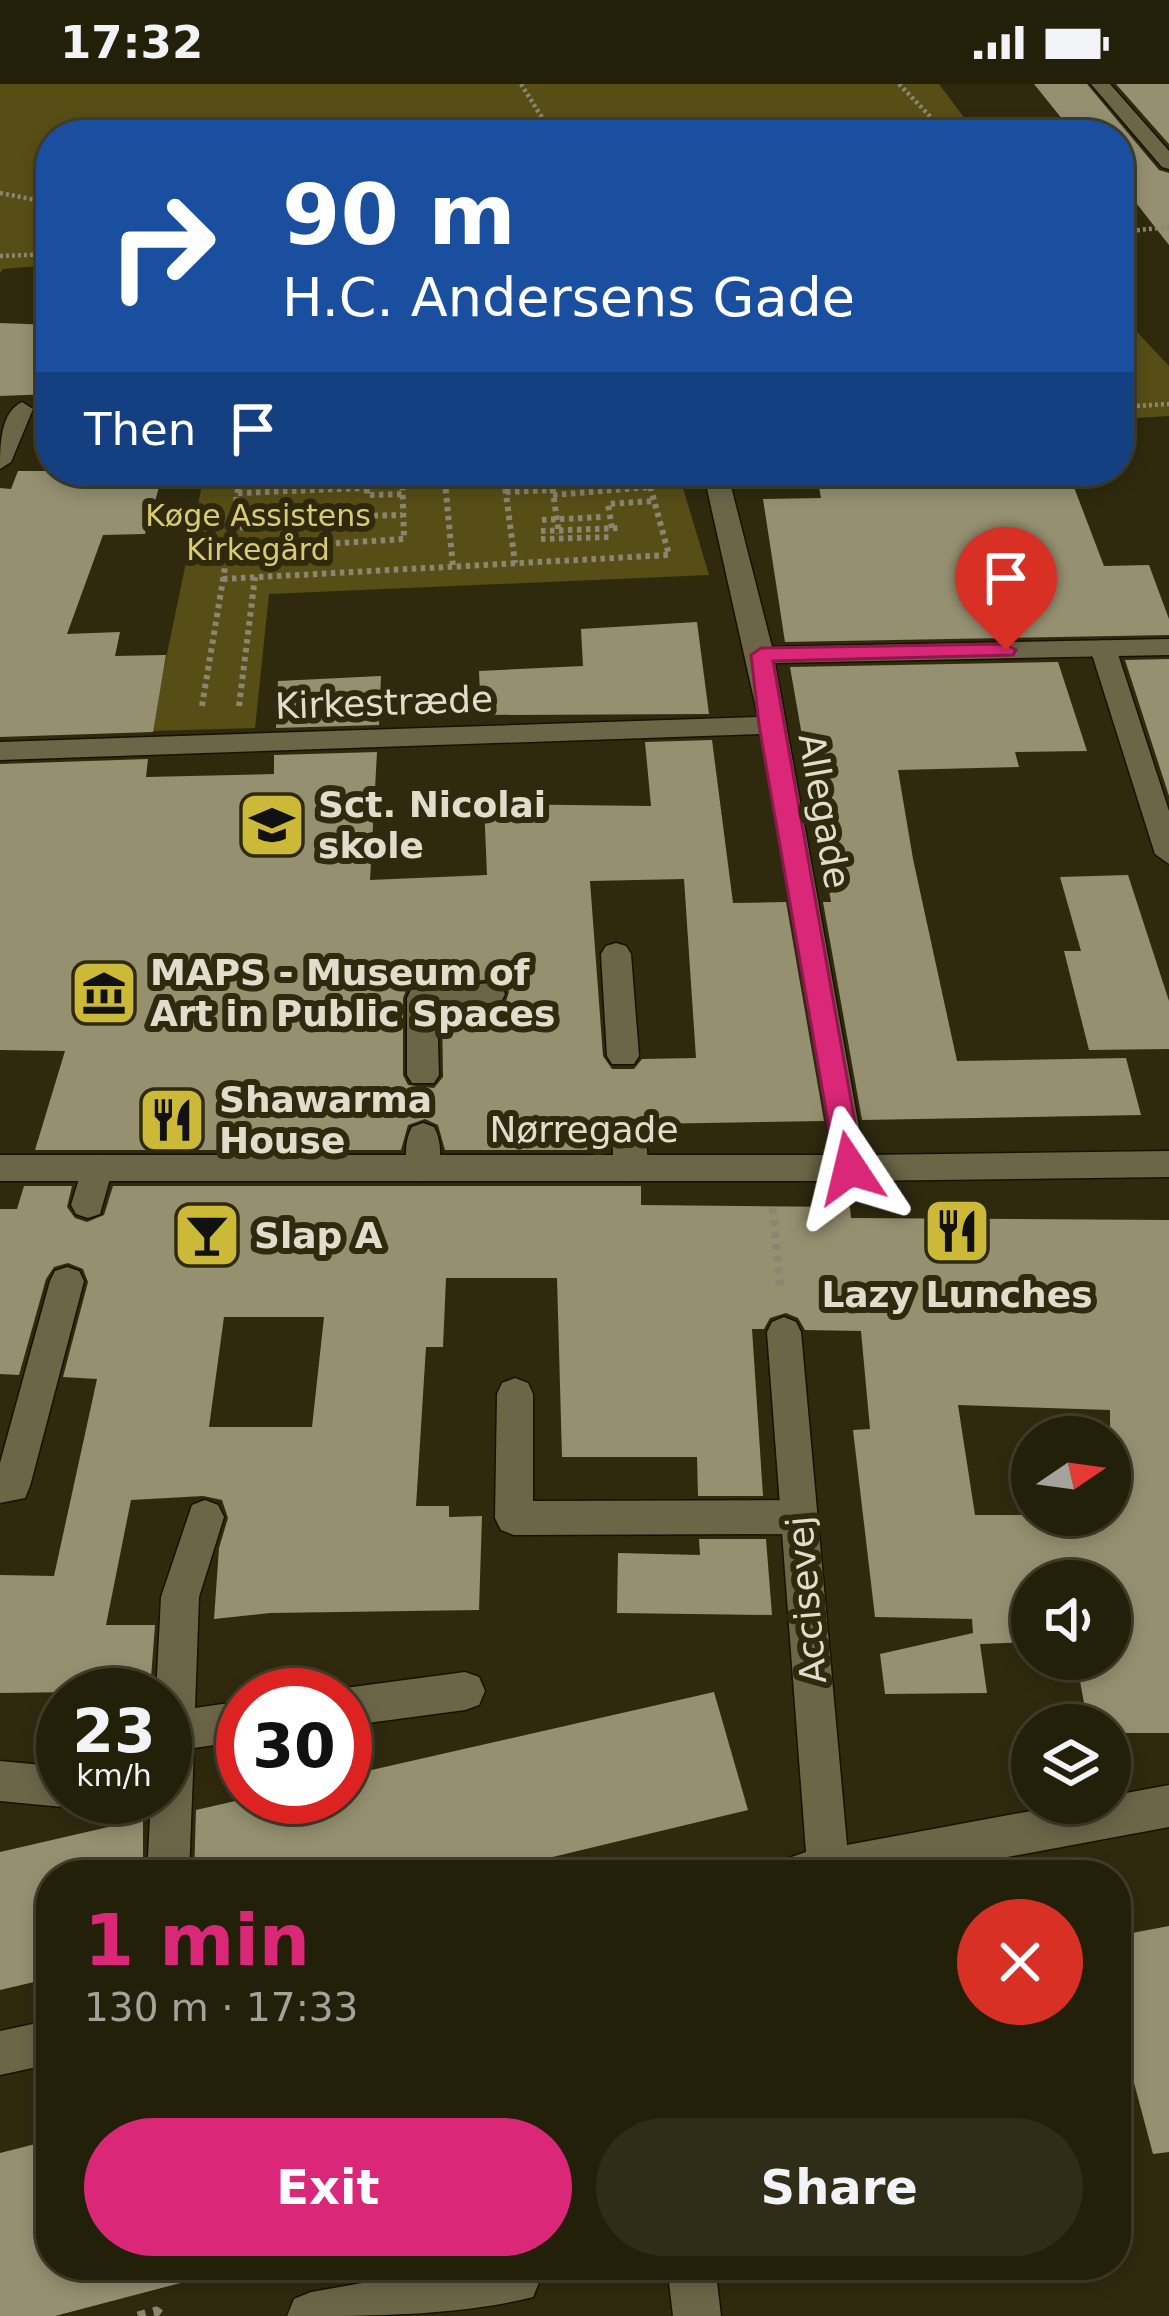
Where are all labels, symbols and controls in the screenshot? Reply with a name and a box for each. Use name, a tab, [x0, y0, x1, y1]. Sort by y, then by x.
text: 17:32	[60, 16, 203, 69]
text: 90 m	[282, 166, 516, 264]
icon: right	[84, 168, 240, 324]
text: H.C. Andersens Gade	[282, 266, 855, 329]
icon: arrive	[220, 396, 286, 462]
text: Then	[84, 403, 196, 456]
park label: Køge Assistens Kirkegård	[145, 498, 371, 567]
pin	[955, 527, 1057, 650]
icon: arrive	[973, 545, 1039, 611]
street label: Kirkestræde	[274, 678, 494, 727]
street label: Allegade	[791, 730, 858, 892]
place label: Sct. Nicolai skole	[318, 784, 546, 866]
school or university icon: Sct. Nicolai skole	[237, 790, 307, 860]
place label: MAPS - Museum of Art in Public Spaces	[150, 952, 555, 1034]
museum icon: MAPS - Museum of Art in Public Spaces	[69, 958, 139, 1028]
place label: Shawarma House	[219, 1079, 432, 1161]
restaurant icon: Shawarma House	[137, 1085, 207, 1155]
position arrow	[787, 1105, 913, 1231]
street label: Nørregade	[489, 1109, 679, 1150]
restaurant icon: Lazy Lunches	[922, 1196, 992, 1266]
bar icon: Slap A	[172, 1200, 242, 1270]
place label: Slap A	[254, 1215, 383, 1256]
place label: Lazy Lunches	[821, 1274, 1093, 1315]
north arrow	[1011, 1416, 1131, 1536]
map controls	[1011, 1416, 1131, 1824]
street label: Accisevej	[779, 1515, 834, 1685]
button: sound	[1011, 1560, 1131, 1680]
speed limit sign: 30	[216, 1668, 372, 1824]
text: 23	[72, 1696, 156, 1766]
button: layers	[1011, 1704, 1131, 1824]
text: km/h	[76, 1758, 152, 1793]
text: 1 min	[84, 1898, 310, 1982]
button: close	[957, 1899, 1083, 2025]
text: 130 m · 17:33	[84, 1985, 358, 2030]
button: Exit	[84, 2118, 572, 2256]
button: Share	[596, 2118, 1083, 2256]

